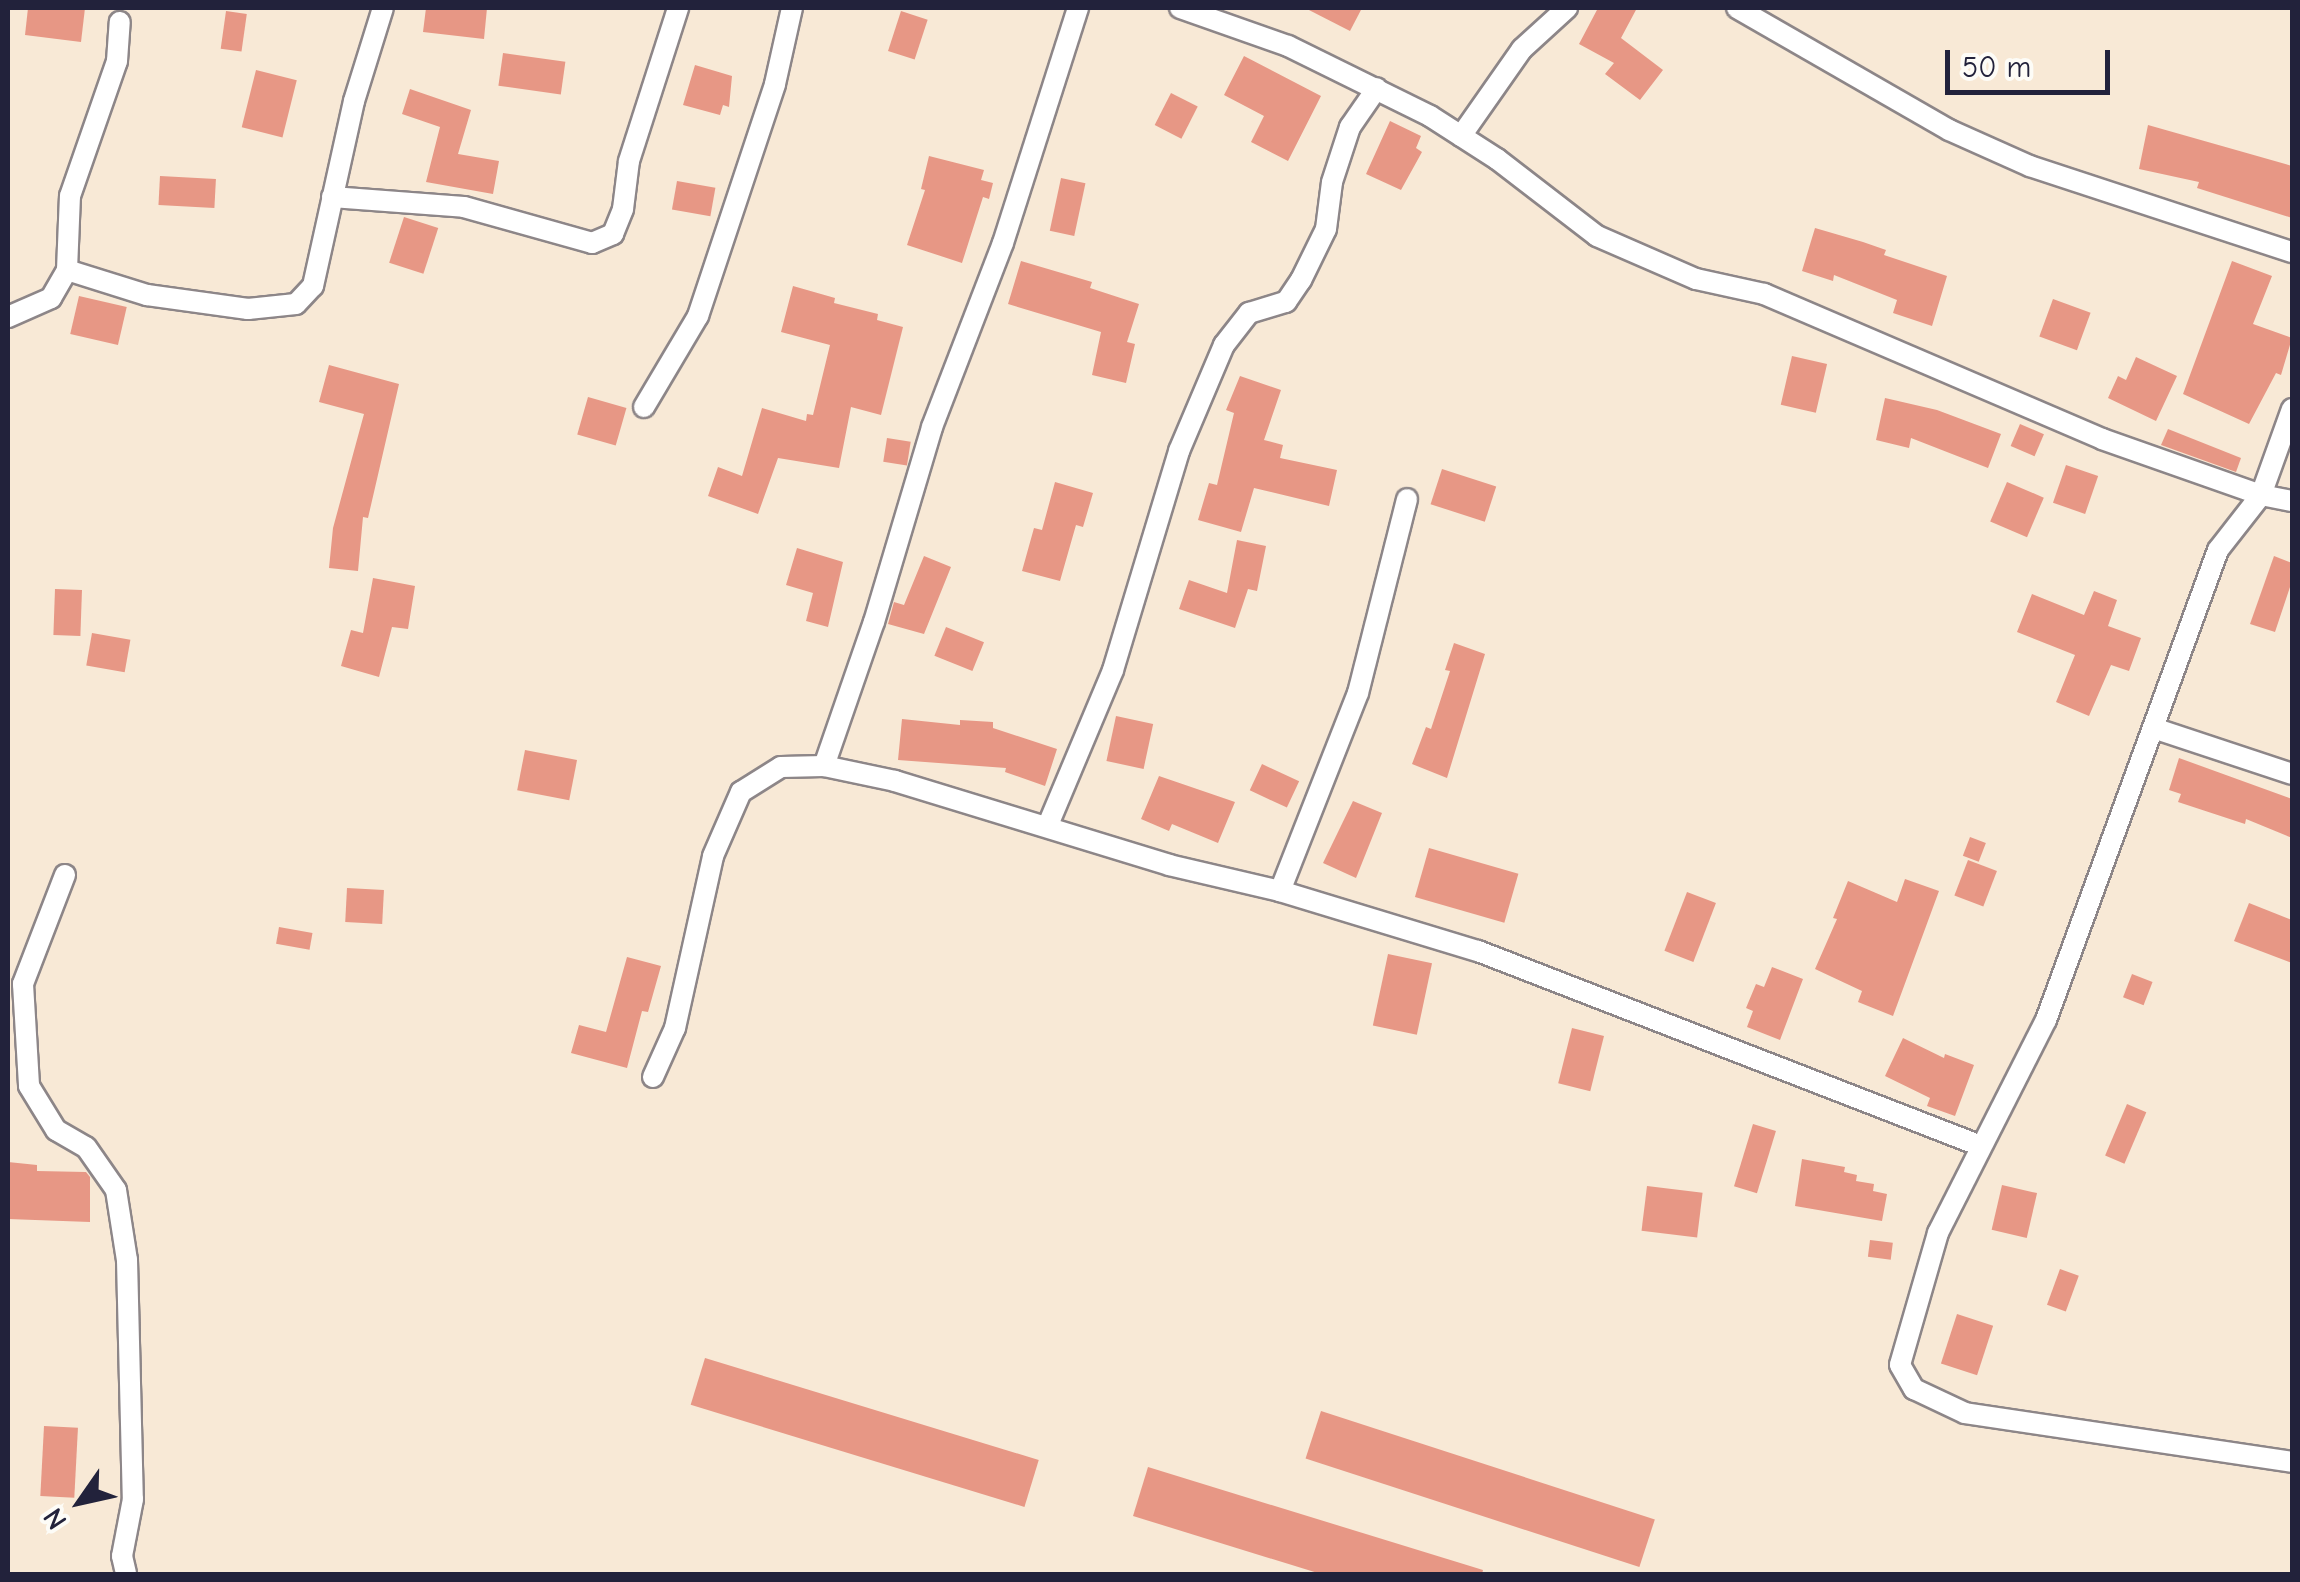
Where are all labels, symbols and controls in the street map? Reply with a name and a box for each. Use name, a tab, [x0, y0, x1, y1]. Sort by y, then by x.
scale bar	[1950, 30, 2115, 92]
text: 50 m	[1962, 50, 2031, 85]
north arrow	[30, 1452, 130, 1552]
text: N	[37, 1502, 74, 1535]

